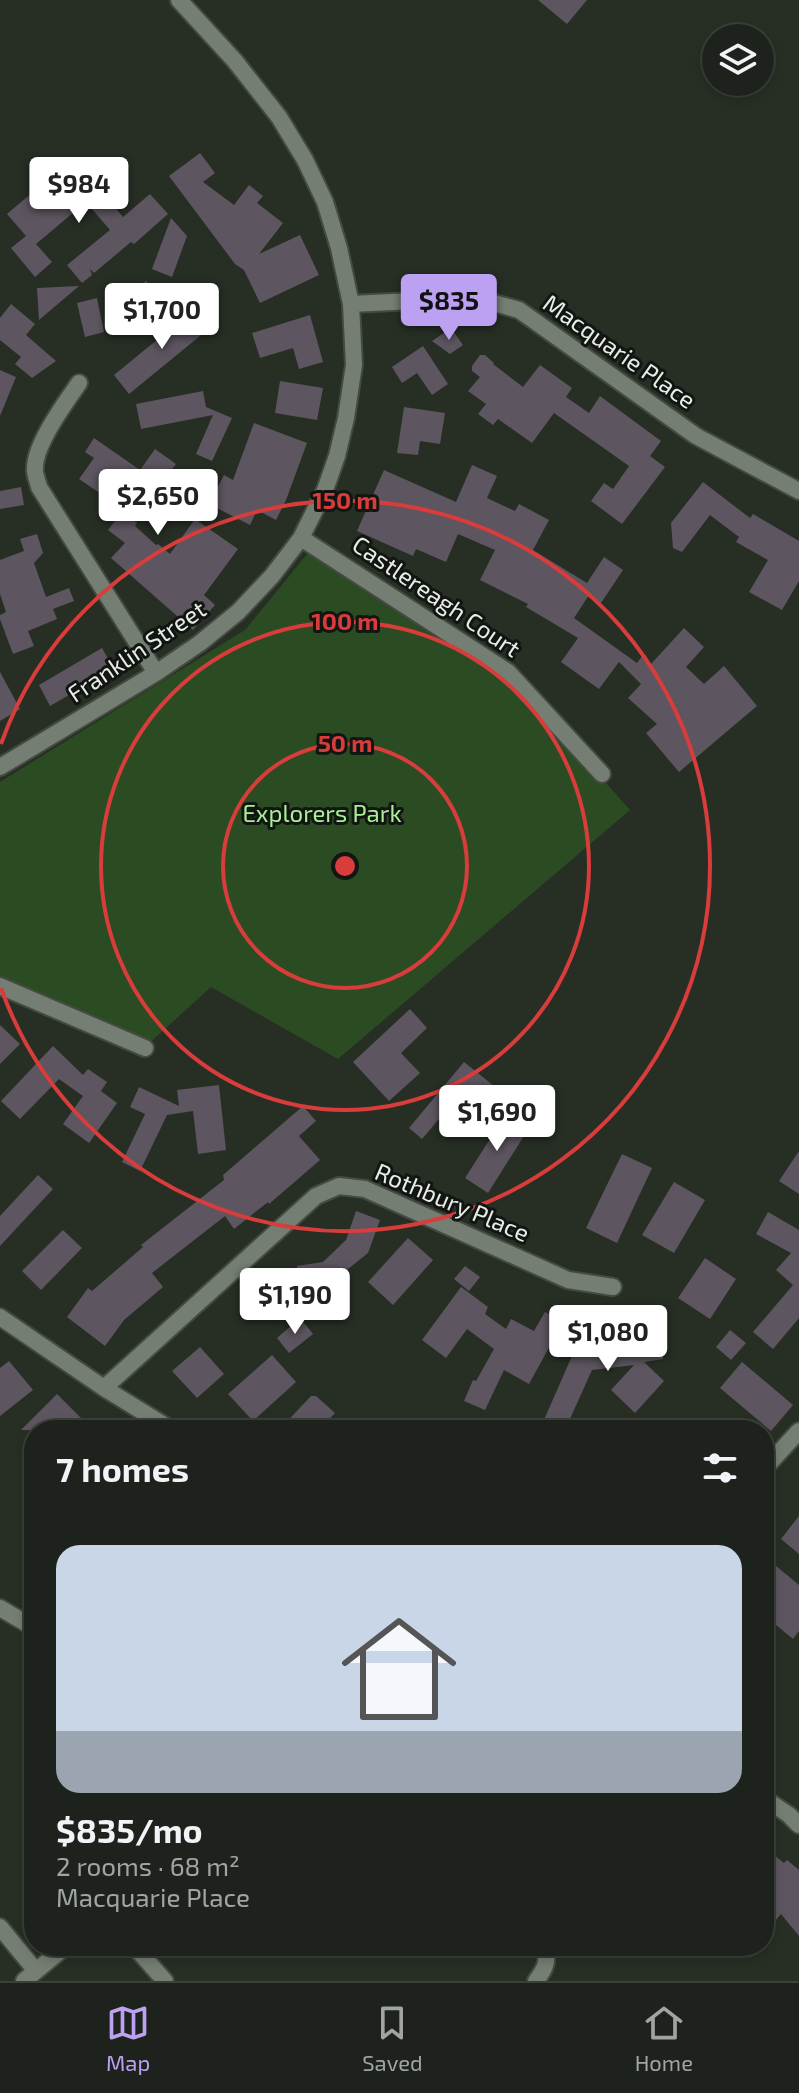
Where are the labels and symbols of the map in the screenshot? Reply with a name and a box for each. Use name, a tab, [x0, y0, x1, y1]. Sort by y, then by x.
pin: $984	[32, 157, 126, 225]
pin: $835	[402, 274, 496, 342]
pin: $1,700	[97, 283, 227, 351]
street label: Macquarie Place	[538, 288, 702, 414]
pin: $2,650	[93, 469, 223, 537]
text: 150 m	[312, 485, 378, 514]
street label: Castlereagh Court	[347, 529, 526, 663]
street label: Franklin Street	[61, 594, 211, 708]
text: 100 m	[312, 606, 378, 635]
text: 50 m	[318, 728, 372, 757]
park label: Explorers Park	[242, 798, 402, 827]
centre of rings	[331, 852, 359, 880]
pin: $1,690	[432, 1085, 562, 1153]
street label: Rothbury Place	[371, 1156, 534, 1247]
pin: $1,190	[230, 1268, 360, 1336]
pin: $1,080	[543, 1305, 673, 1373]

